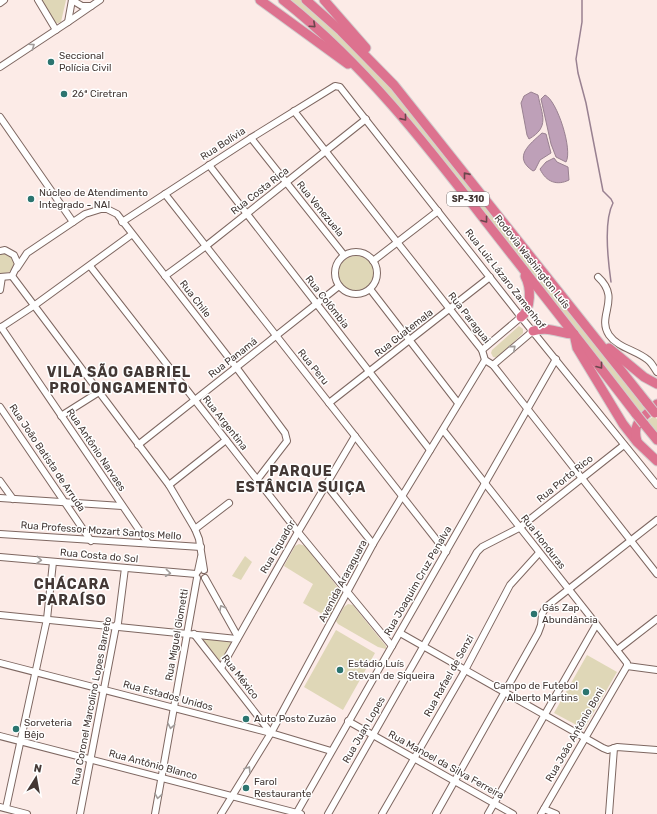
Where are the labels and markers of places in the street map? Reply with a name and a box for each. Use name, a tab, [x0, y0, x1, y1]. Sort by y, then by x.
place label: Seccional Polícia Civil	[59, 50, 111, 74]
marker: Seccional Polícia Civil	[46, 57, 56, 67]
place label: 26ª Ciretran	[72, 88, 128, 100]
marker: 26ª Ciretran	[59, 89, 69, 99]
place label: Núcleo de Atendimento Integrado - NAI	[39, 187, 148, 211]
marker: Núcleo de Atendimento Integrado - NAI	[26, 194, 36, 204]
place label: Gás Zap Abundância	[542, 602, 598, 626]
marker: Gás Zap Abundância	[529, 609, 539, 619]
place label: Estádio Luís Stevan de Siqueira	[348, 658, 435, 682]
marker: Estádio Luís Stevan de Siqueira	[335, 665, 345, 675]
place label: Campo de Futebol Alberto Martins	[493, 680, 578, 704]
marker: Campo de Futebol Alberto Martins	[581, 687, 591, 697]
place label: Auto Posto Zuzão	[254, 713, 337, 725]
marker: Auto Posto Zuzão	[241, 714, 251, 724]
place label: Sorveteria Bêjo	[24, 717, 72, 741]
marker: Sorveteria Bêjo	[11, 724, 21, 734]
place label: Farol Restaurante	[254, 776, 312, 800]
marker: Farol Restaurante	[241, 783, 251, 793]

